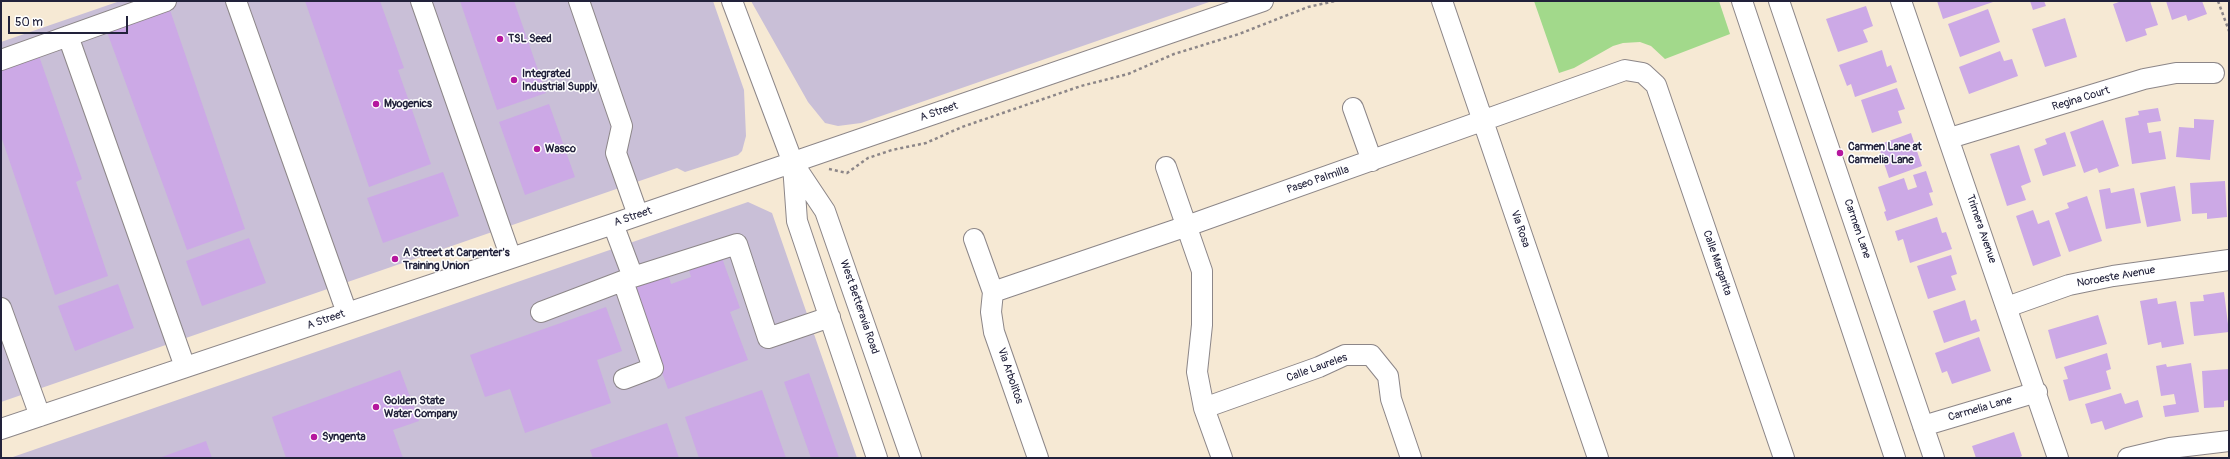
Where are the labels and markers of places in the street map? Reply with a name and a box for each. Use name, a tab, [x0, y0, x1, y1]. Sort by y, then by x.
place label: TSL Seed	[508, 32, 552, 46]
marker: TSL Seed	[495, 34, 505, 44]
place label: Integrated Industrial Supply	[522, 67, 597, 93]
marker: Integrated Industrial Supply	[509, 75, 519, 85]
place label: Myogenics	[384, 97, 432, 111]
marker: Myogenics	[371, 99, 381, 109]
place label: Carmen Lane at Carmelia Lane	[1848, 140, 1922, 166]
place label: Wasco	[545, 142, 576, 156]
marker: Wasco	[532, 144, 542, 154]
marker: Carmen Lane at Carmelia Lane	[1835, 148, 1845, 158]
place label: A Street at Carpenter's Training Union	[403, 246, 510, 272]
marker: A Street at Carpenter's Training Union	[390, 254, 400, 264]
place label: Golden State Water Company	[384, 394, 457, 420]
marker: Golden State Water Company	[371, 402, 381, 412]
place label: Syngenta	[322, 430, 366, 444]
marker: Syngenta	[309, 432, 319, 442]

